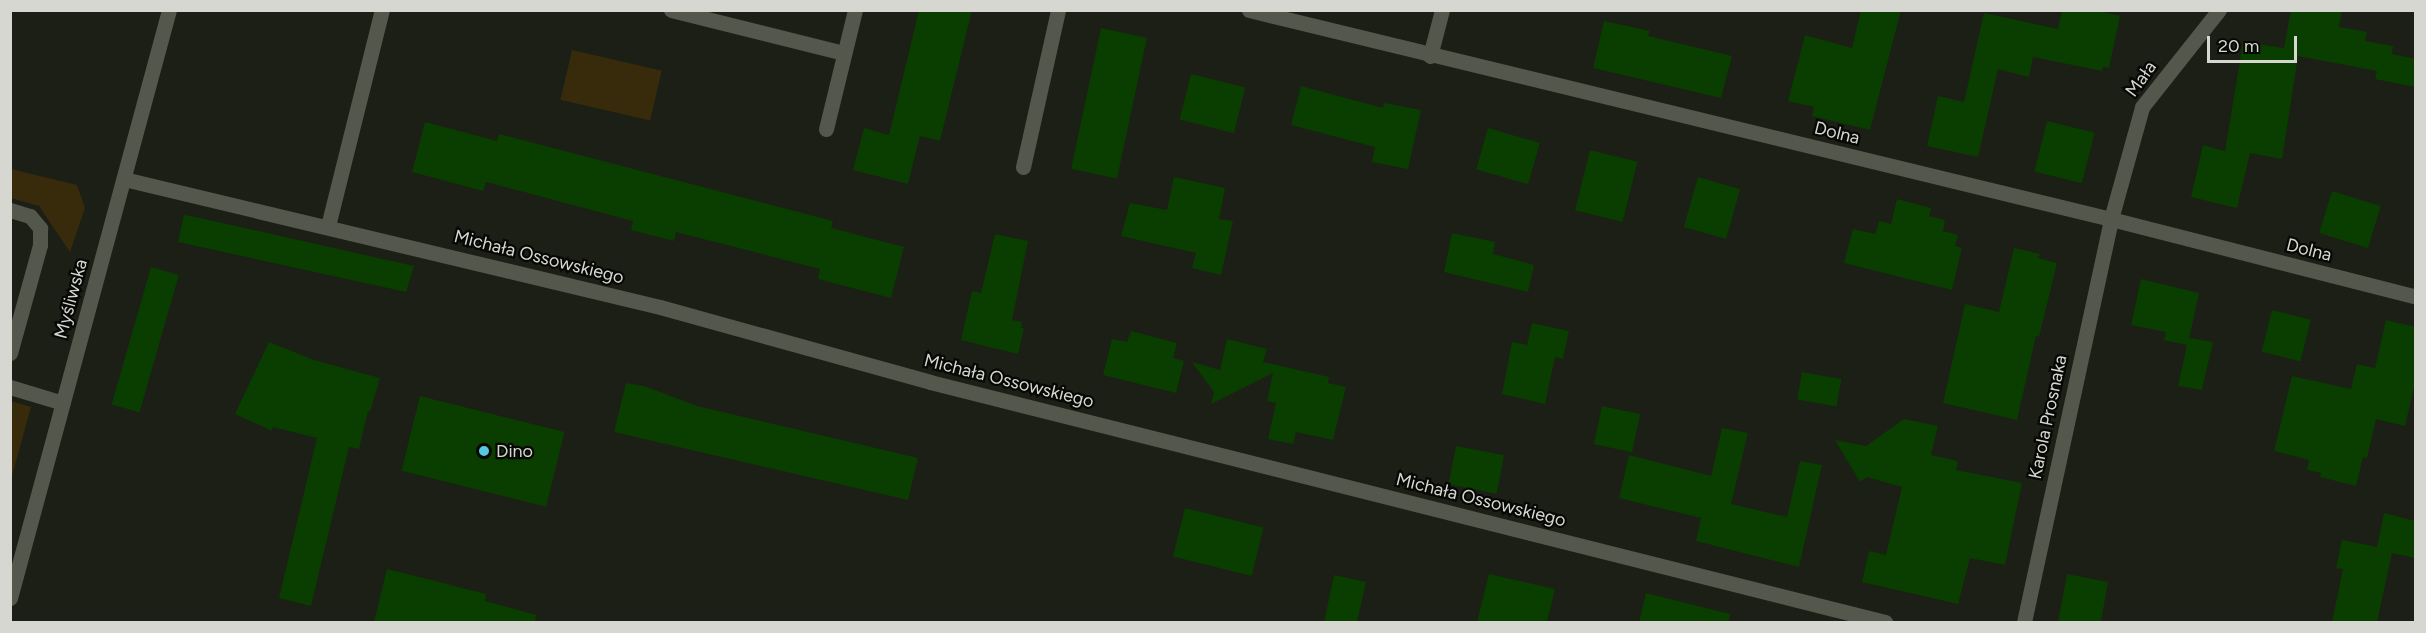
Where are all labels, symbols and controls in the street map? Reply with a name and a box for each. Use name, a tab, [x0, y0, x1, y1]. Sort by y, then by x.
scale bar	[2210, 24, 2300, 62]
text: 20 m	[2218, 35, 2259, 57]
street label: Mała	[2121, 57, 2161, 101]
street label: Dolna	[1812, 117, 1862, 149]
street label: Michała Ossowskiego	[452, 225, 626, 289]
street label: Dolna	[2284, 234, 2334, 266]
street label: Myśliwska	[50, 257, 92, 341]
street label: Michała Ossowskiego	[922, 349, 1096, 413]
street label: Karola Prosnaka	[2024, 353, 2072, 481]
place label: Dino	[496, 440, 533, 462]
marker: Dino	[477, 444, 491, 458]
street label: Michała Ossowskiego	[1394, 468, 1568, 532]

